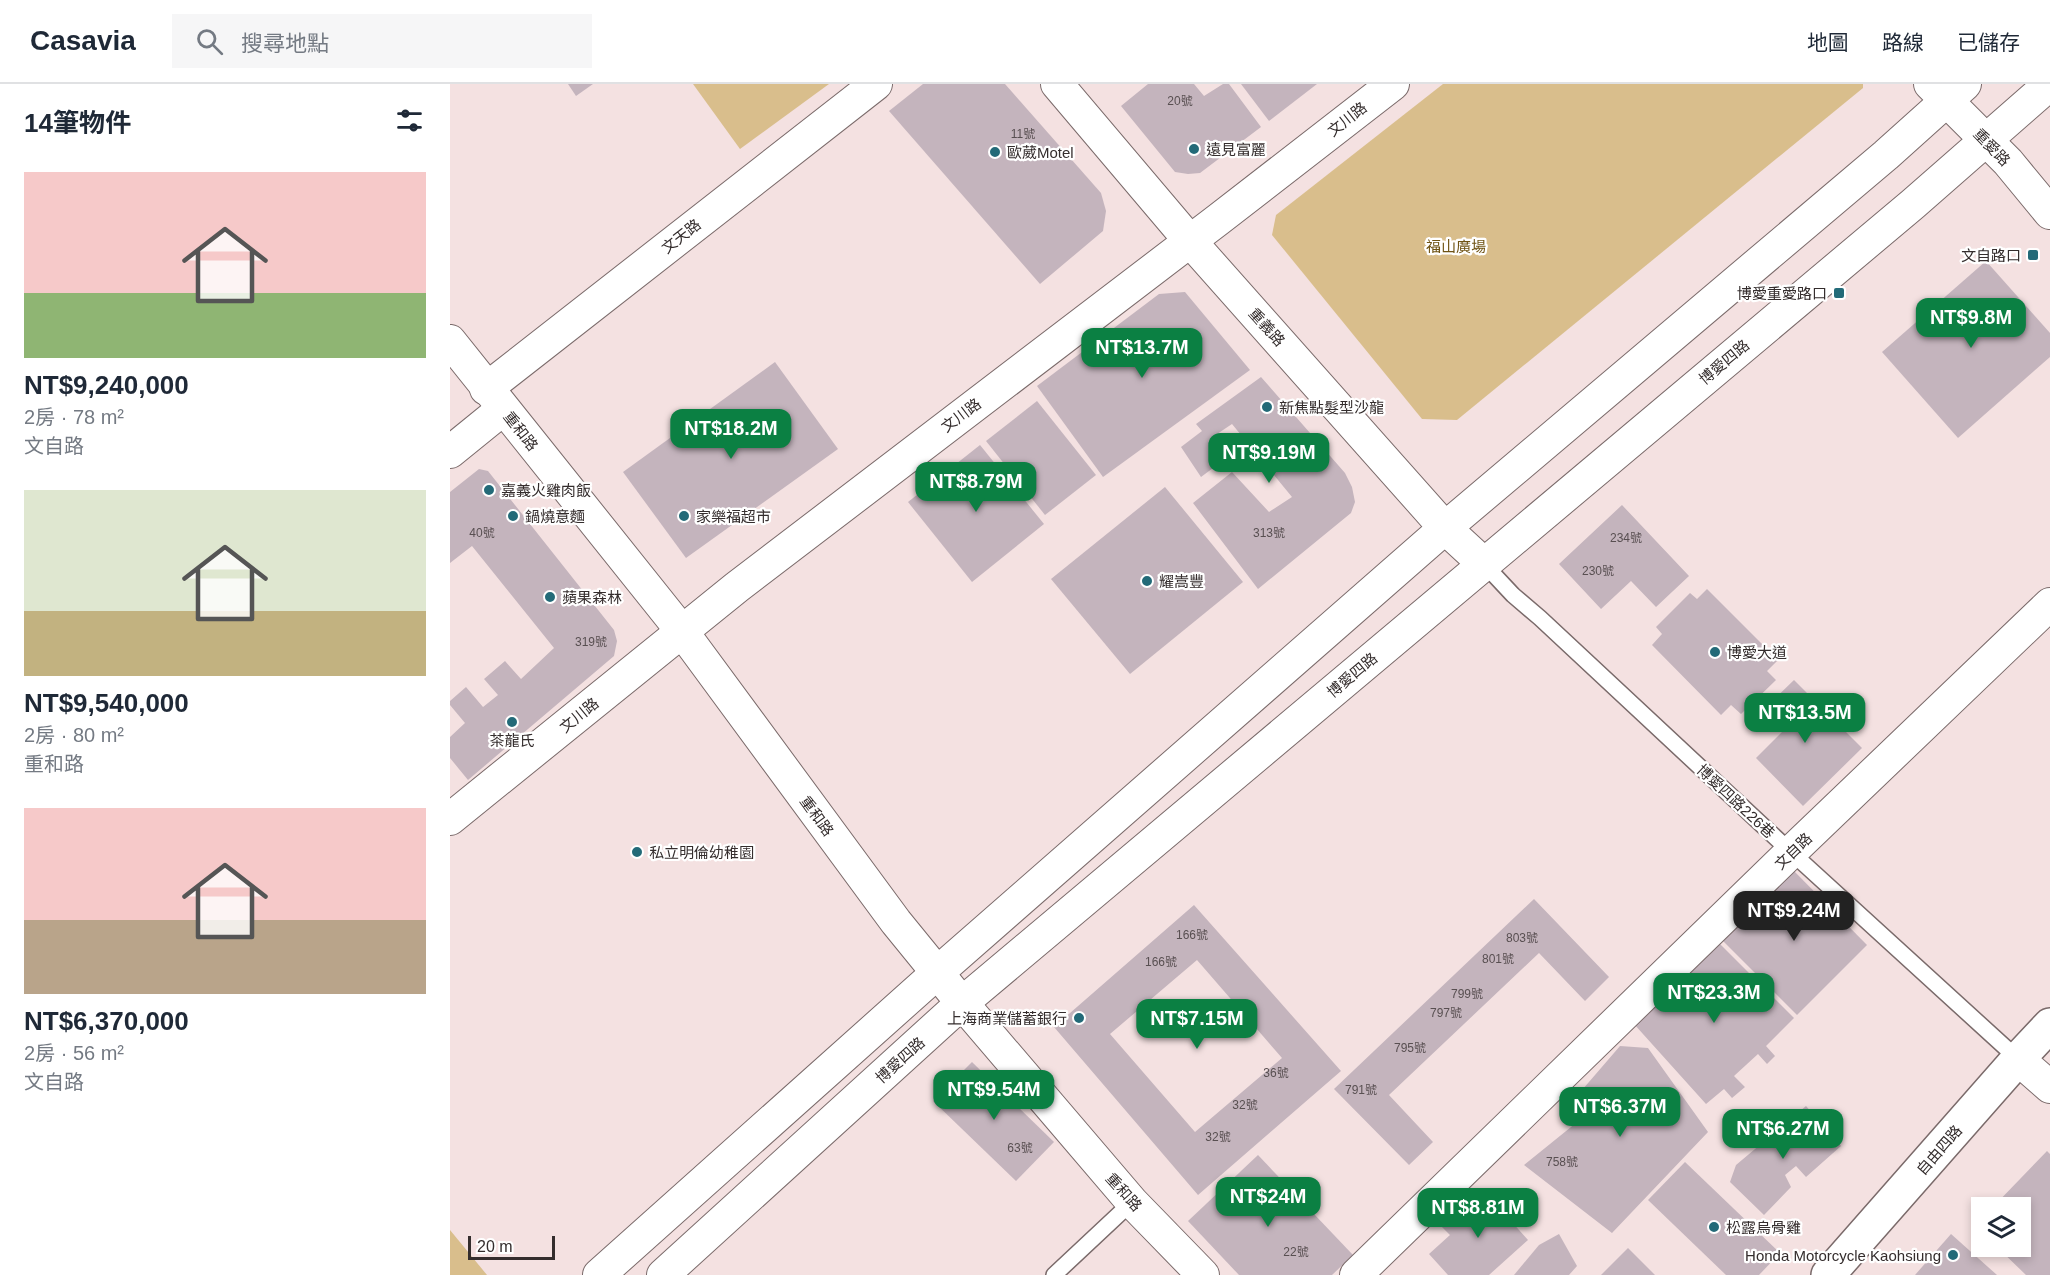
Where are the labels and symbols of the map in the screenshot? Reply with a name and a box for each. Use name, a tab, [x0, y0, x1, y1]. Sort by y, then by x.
house number: 20號	[1167, 94, 1193, 108]
street label: 文川路	[1324, 98, 1370, 140]
street label: 重愛路	[1970, 125, 2014, 169]
house number: 11號	[1011, 127, 1035, 141]
place label: 遠見富麗	[1206, 141, 1266, 158]
marker: 遠見富麗	[1187, 142, 1201, 156]
place label: 歐葳Motel	[1007, 144, 1074, 161]
marker: 歐葳Motel	[988, 145, 1002, 159]
street label: 文天路	[658, 215, 704, 257]
park label: 福山廣場	[1426, 238, 1486, 255]
place label: 文自路口	[1961, 247, 2021, 264]
marker: 文自路口	[2026, 248, 2040, 262]
place label: 博愛重愛路口	[1737, 285, 1827, 302]
marker: 博愛重愛路口	[1832, 286, 1846, 300]
pin: NT$9.8M	[1916, 298, 2026, 349]
street label: 重義路	[1246, 305, 1288, 349]
pin: NT$13.7M	[1080, 328, 1204, 379]
street label: 博愛四路	[1696, 336, 1752, 388]
street label: 文川路	[938, 395, 984, 435]
place label: 新焦點髮型沙龍	[1279, 399, 1384, 416]
marker: 新焦點髮型沙龍	[1260, 400, 1274, 414]
street label: 重和路	[500, 408, 542, 454]
pin: NT$18.2M	[669, 409, 793, 460]
pin: NT$9.19M	[1207, 433, 1331, 484]
pin: NT$8.79M	[914, 462, 1038, 513]
place label: 嘉義火雞肉飯	[501, 482, 591, 499]
marker: 嘉義火雞肉飯	[482, 483, 496, 497]
place label: 鍋燒意麵	[525, 508, 585, 525]
place label: 家樂福超市	[696, 508, 771, 525]
marker: 鍋燒意麵	[506, 509, 520, 523]
marker: 家樂福超市	[677, 509, 691, 523]
house number: 40號	[469, 526, 495, 540]
house number: 313號	[1253, 526, 1285, 540]
house number: 234號	[1610, 531, 1642, 545]
house number: 230號	[1582, 564, 1614, 578]
place label: 耀嵩豐	[1159, 573, 1204, 590]
marker: 耀嵩豐	[1140, 574, 1154, 588]
place label: 蘋果森林	[562, 589, 622, 606]
marker: 蘋果森林	[543, 590, 557, 604]
house number: 319號	[575, 635, 607, 649]
place label: 博愛大道	[1727, 644, 1787, 661]
marker: 博愛大道	[1708, 645, 1722, 659]
street label: 博愛四路	[1324, 649, 1380, 701]
pin: NT$13.5M	[1743, 693, 1867, 744]
street label: 文川路	[556, 694, 602, 736]
marker: 茶龍氏	[505, 715, 519, 729]
place label: 茶龍氏	[489, 732, 535, 749]
street label: 博愛四路226巷	[1694, 761, 1778, 841]
street label: 重和路	[797, 793, 837, 839]
street label: 文自路	[1771, 829, 1815, 873]
place label: 私立明倫幼稚園	[649, 844, 754, 861]
marker: 私立明倫幼稚園	[630, 845, 644, 859]
pin: NT$9.24M	[1732, 891, 1856, 942]
house number: 166號	[1176, 928, 1208, 942]
house number: 803號	[1506, 931, 1538, 945]
house number: 801號	[1482, 952, 1514, 966]
house number: 166號	[1145, 955, 1177, 969]
pin: NT$23.3M	[1652, 973, 1776, 1024]
house number: 799號	[1451, 987, 1483, 1001]
pin: NT$7.15M	[1135, 999, 1259, 1050]
house number: 797號	[1430, 1006, 1462, 1020]
place label: 上海商業儲蓄銀行	[947, 1010, 1067, 1027]
marker: 上海商業儲蓄銀行	[1072, 1011, 1086, 1025]
street label: 博愛四路	[872, 1034, 928, 1086]
house number: 795號	[1394, 1041, 1426, 1055]
house number: 36號	[1263, 1066, 1289, 1080]
pin: NT$9.54M	[932, 1070, 1056, 1121]
house number: 791號	[1345, 1083, 1377, 1097]
pin: NT$6.37M	[1558, 1087, 1682, 1138]
house number: 32號	[1232, 1098, 1258, 1112]
pin: NT$6.27M	[1721, 1109, 1845, 1160]
street label: 自由四路	[1913, 1122, 1965, 1178]
house number: 32號	[1205, 1130, 1231, 1144]
house number: 63號	[1007, 1141, 1033, 1155]
house number: 758號	[1546, 1155, 1578, 1169]
street label: 重和路	[1103, 1170, 1145, 1214]
pin: NT$24M	[1219, 1177, 1317, 1228]
pin: NT$8.81M	[1416, 1188, 1540, 1239]
place label: 松露烏骨雞	[1726, 1219, 1801, 1236]
marker: 松露烏骨雞	[1707, 1220, 1721, 1234]
scale bar	[468, 1233, 555, 1260]
house number: 22號	[1283, 1245, 1309, 1259]
place label: Honda Motorcycle Kaohsiung	[1745, 1247, 1941, 1264]
marker: Honda Motorcycle Kaohsiung	[1946, 1248, 1960, 1262]

